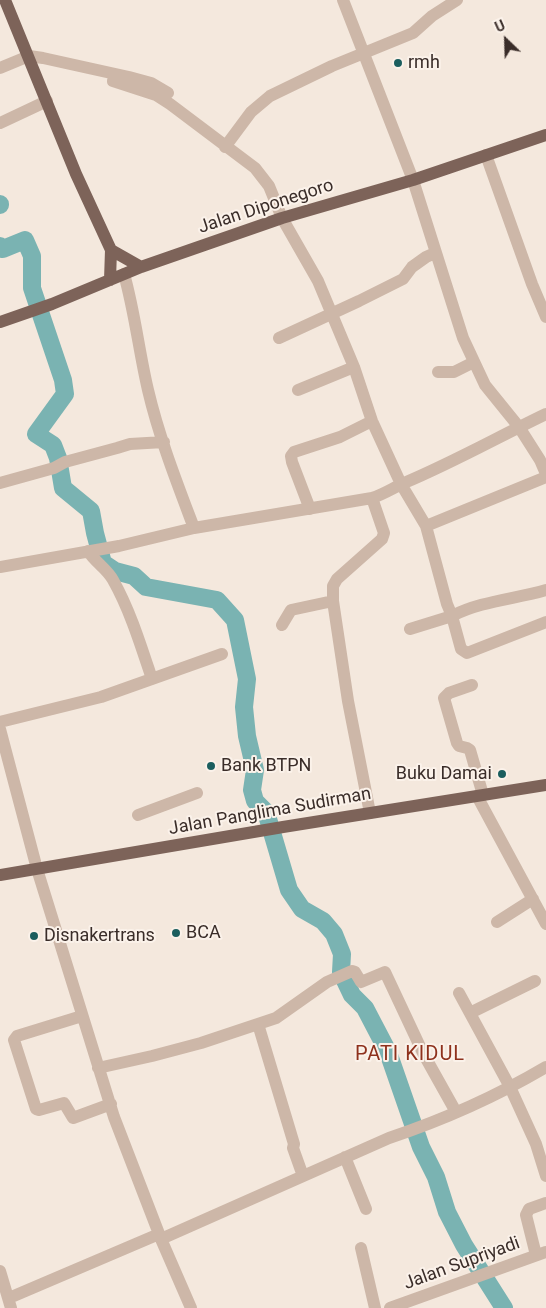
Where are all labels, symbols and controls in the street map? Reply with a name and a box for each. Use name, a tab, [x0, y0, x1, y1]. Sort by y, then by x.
north arrow	[481, 15, 531, 65]
text: U	[492, 17, 507, 35]
place label: rmh	[408, 52, 440, 74]
marker: rmh	[392, 57, 404, 69]
street label: Jalan Diponegoro	[196, 175, 336, 239]
place label: Bank BTPN	[221, 755, 311, 777]
marker: Bank BTPN	[205, 760, 217, 772]
place label: Buku Damai	[396, 763, 492, 785]
marker: Buku Damai	[496, 768, 508, 780]
street label: Jalan Panglima Sudirman	[167, 784, 373, 840]
place label: BCA	[186, 922, 221, 944]
place label: Disnakertrans	[44, 925, 155, 947]
marker: BCA	[170, 927, 182, 939]
marker: Disnakertrans	[28, 930, 40, 942]
district label: PATI KIDUL	[354, 1043, 466, 1067]
street label: Jalan Supriyadi	[401, 1233, 523, 1295]

